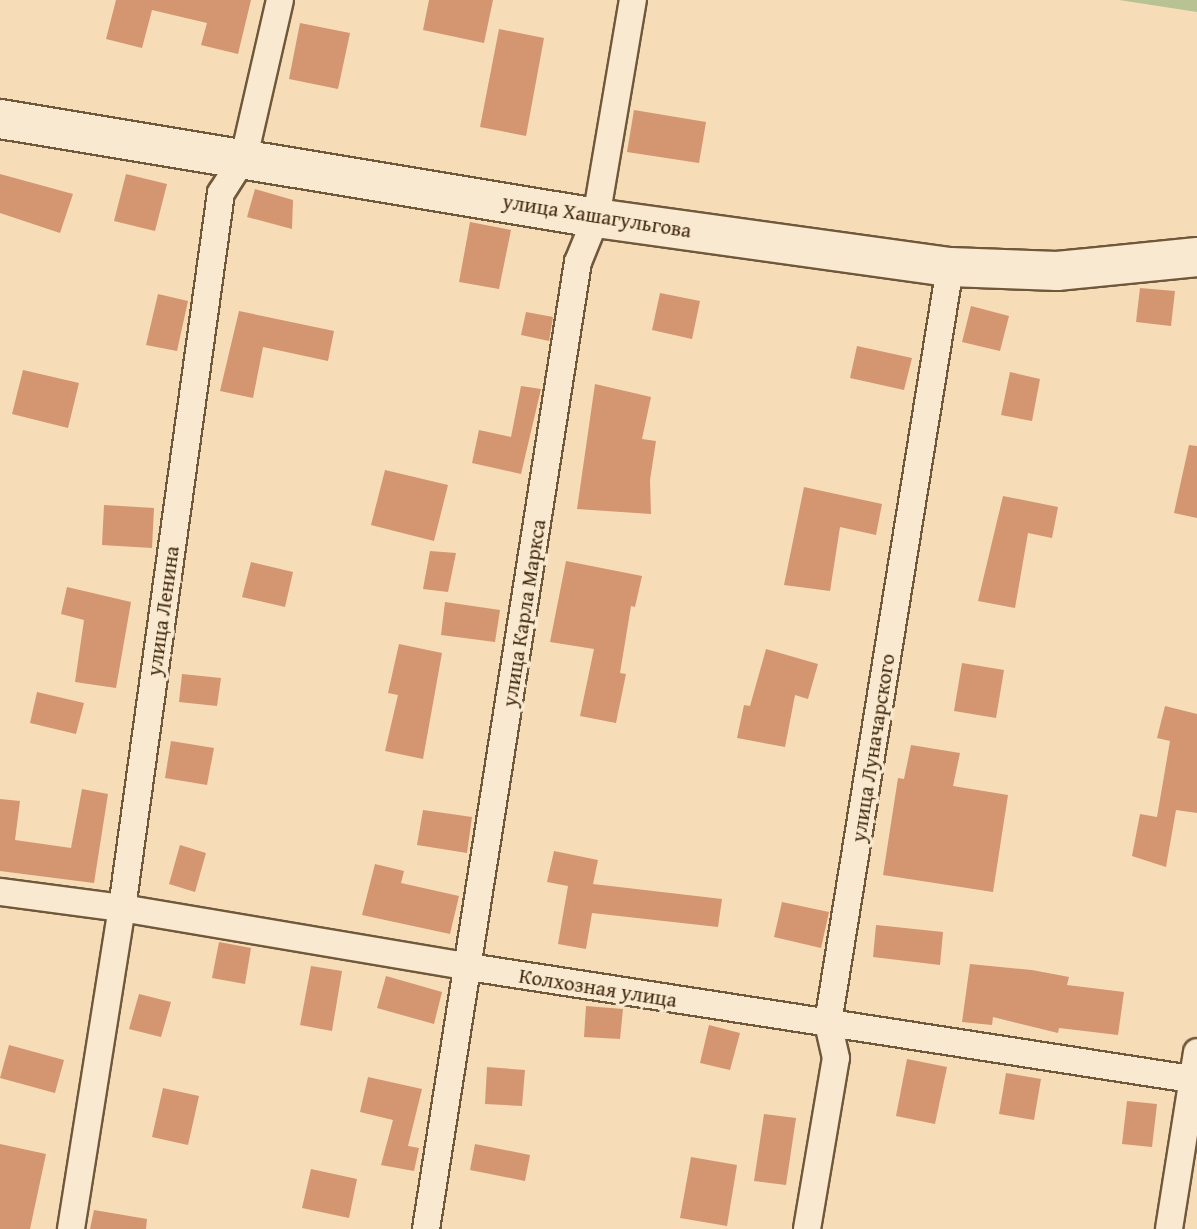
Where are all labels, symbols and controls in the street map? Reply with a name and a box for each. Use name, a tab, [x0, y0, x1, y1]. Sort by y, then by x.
street label: улица Хашагульгова	[501, 189, 693, 243]
street label: улица Карла Маркса	[497, 517, 551, 709]
street label: улица Ленина	[141, 544, 185, 678]
street label: улица Луначарского	[846, 652, 900, 844]
street label: Колхозная улица	[517, 963, 679, 1013]

